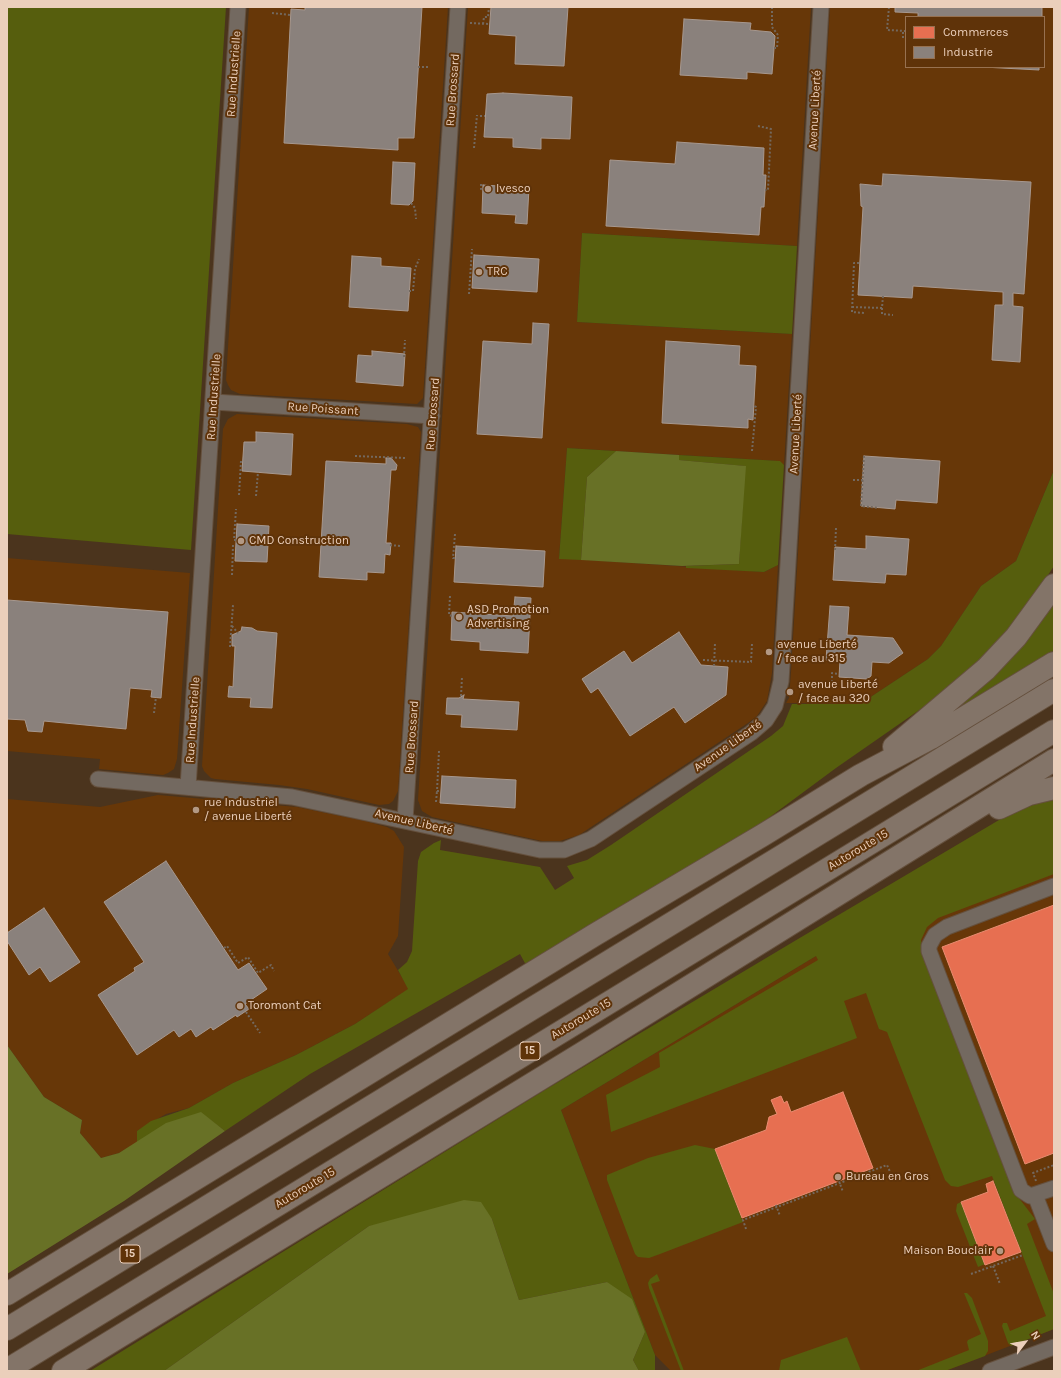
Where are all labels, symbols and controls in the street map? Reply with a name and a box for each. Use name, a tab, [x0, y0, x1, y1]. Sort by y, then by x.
legend	[905, 16, 1045, 68]
text: Commerces	[943, 25, 1009, 39]
street label: Rue Industrielle	[224, 30, 244, 118]
text: Industrie	[943, 45, 993, 59]
street label: Rue Brossard	[443, 53, 463, 127]
street label: Avenue Liberté	[806, 70, 824, 150]
place label: Ivesco	[496, 182, 531, 196]
marker: Ivesco	[483, 184, 493, 194]
place label: TRC	[487, 265, 508, 279]
marker: TRC	[474, 267, 484, 277]
street label: Rue Industrielle	[204, 353, 224, 441]
street label: Rue Brossard	[423, 377, 443, 451]
street label: Avenue Liberté	[787, 394, 805, 474]
street label: Rue Poissant	[287, 399, 359, 419]
place label: CMD Construction	[249, 534, 349, 548]
marker: CMD Construction	[236, 536, 246, 546]
place label: ASD Promotion Advertising	[467, 603, 549, 631]
marker: ASD Promotion Advertising	[454, 612, 464, 622]
place label: avenue Liberté / face au 315	[777, 638, 857, 666]
marker: avenue Liberté / face au 315	[764, 647, 774, 657]
street label: Rue Industrielle	[183, 676, 203, 764]
place label: avenue Liberté / face au 320	[798, 678, 878, 706]
marker: avenue Liberté / face au 320	[785, 687, 795, 697]
street label: Rue Brossard	[402, 700, 422, 774]
street label: Avenue Liberté	[691, 717, 765, 775]
place label: rue Industriel / avenue Liberté	[204, 796, 292, 824]
marker: rue Industriel / avenue Liberté	[191, 805, 201, 815]
street label: Avenue Liberté	[373, 806, 455, 838]
street label: Autoroute 15	[825, 826, 891, 874]
street label: Autoroute 15	[548, 995, 614, 1043]
place label: Toromont Cat	[248, 999, 321, 1013]
marker: Toromont Cat	[235, 1001, 245, 1011]
road number: 15	[520, 1042, 540, 1060]
street label: Autoroute 15	[272, 1164, 338, 1212]
place label: Bureau en Gros	[846, 1170, 929, 1184]
marker: Bureau en Gros	[833, 1172, 843, 1182]
place label: Maison Bouclair	[903, 1244, 992, 1258]
road number: 15	[120, 1245, 140, 1263]
marker: Maison Bouclair	[995, 1246, 1005, 1256]
north arrow	[1005, 1322, 1045, 1362]
text: N	[1028, 1329, 1043, 1342]

